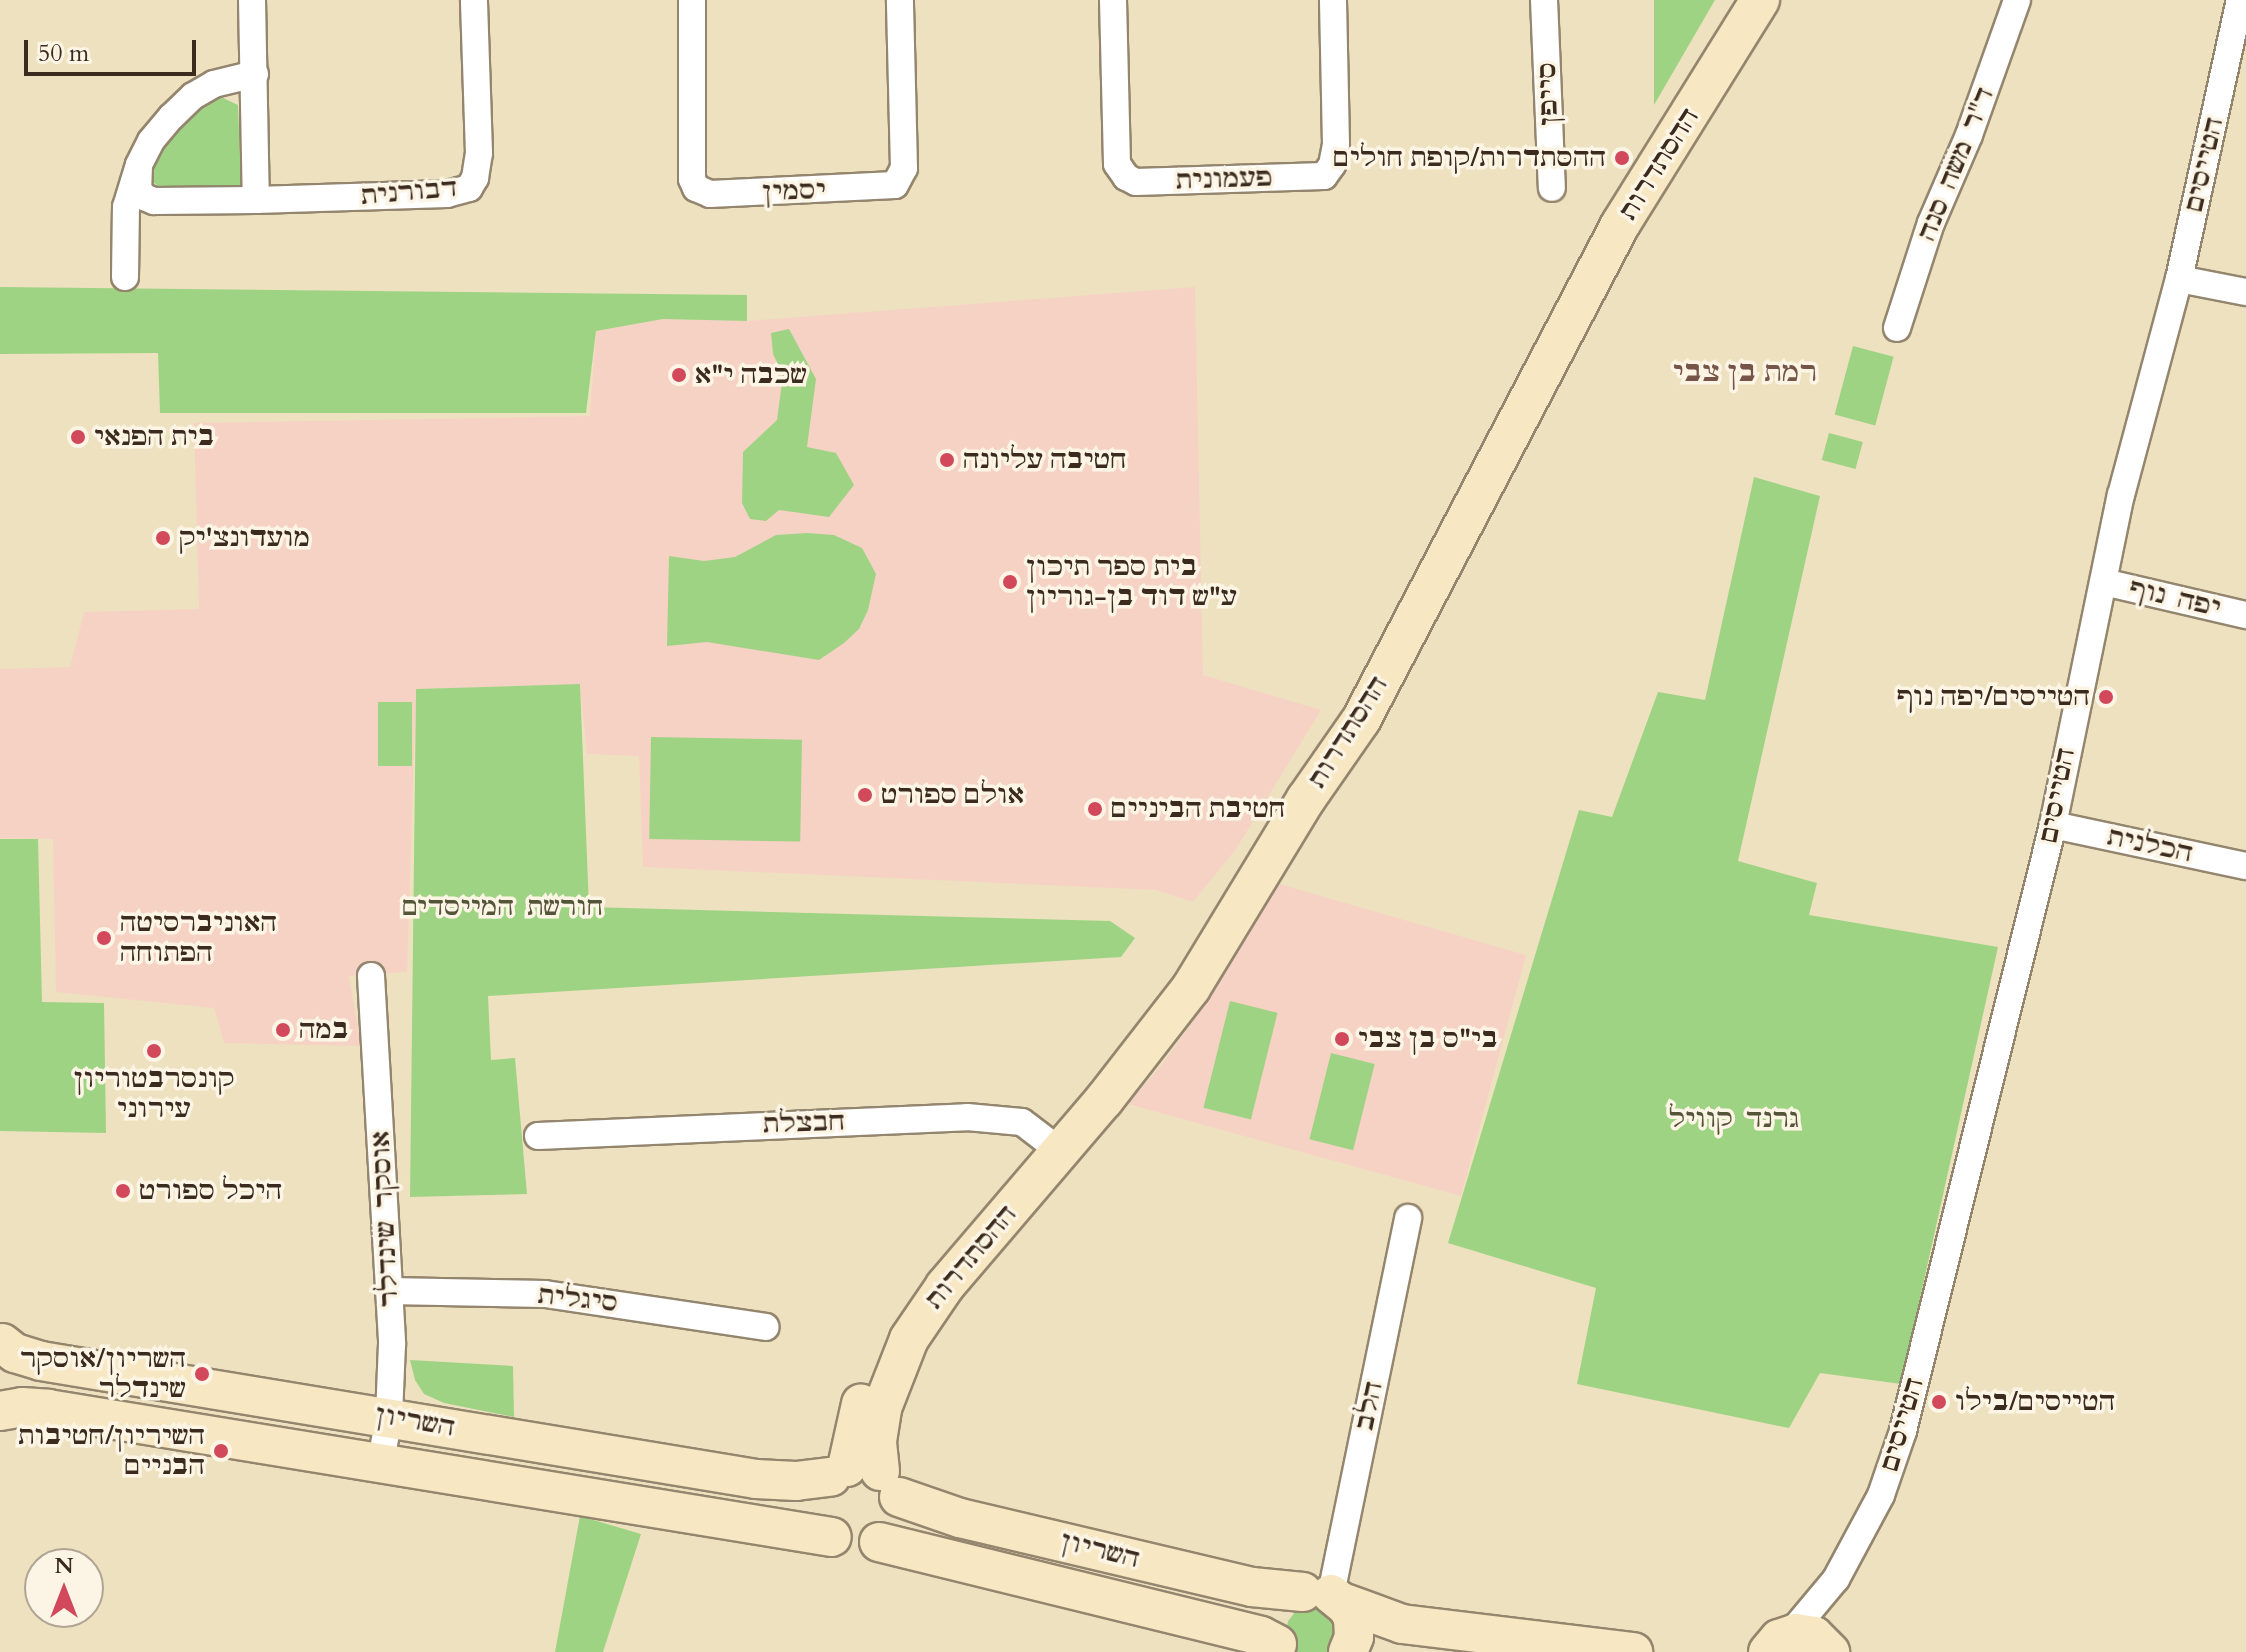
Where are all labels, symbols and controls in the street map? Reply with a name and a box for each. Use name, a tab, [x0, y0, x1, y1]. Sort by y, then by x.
scale bar	[28, 24, 200, 74]
text: 50 m	[38, 37, 89, 70]
street label: סייפן	[1531, 61, 1565, 127]
street label: ד"ר משה סנה	[1913, 89, 1999, 239]
street label: ההסתדרות	[1612, 102, 1706, 226]
street label: הטייסים	[2178, 114, 2230, 216]
place label: ההסתדרות/קופת חולים	[1333, 142, 1606, 174]
marker: ההסתדרות/קופת חולים	[1613, 149, 1631, 167]
street label: פעמונית	[1175, 162, 1273, 196]
street label: דבורנית	[359, 172, 459, 212]
street label: יסמין	[761, 174, 827, 208]
district label: רמת בן צבי	[1673, 355, 1817, 389]
place label: שכבה י"א	[695, 359, 807, 391]
marker: שכבה י"א	[670, 366, 688, 384]
place label: בית הפנאי	[94, 421, 215, 453]
marker: בית הפנאי	[69, 428, 87, 446]
place label: חטיבה עליונה	[963, 444, 1127, 476]
marker: חטיבה עליונה	[938, 451, 956, 469]
place label: מועדונצ'יק	[179, 522, 310, 554]
marker: מועדונצ'יק	[154, 529, 172, 547]
place label: בית ספר תיכון ע"ש דוד בן-גוריון	[1026, 551, 1237, 612]
marker: בית ספר תיכון ע"ש דוד בן-גוריון	[1001, 573, 1019, 591]
street label: יפה נוף	[2129, 573, 2221, 623]
street label: ההסתדרות	[1301, 670, 1395, 794]
place label: הטייסים/יפה נוף	[1896, 681, 2090, 713]
marker: הטייסים/יפה נוף	[2097, 688, 2115, 706]
street label: הטייסים	[2032, 745, 2082, 847]
place label: אולם ספורט	[881, 779, 1024, 811]
marker: אולם ספורט	[856, 786, 874, 804]
place label: חטיבת הביניים	[1111, 793, 1285, 825]
marker: חטיבת הביניים	[1086, 800, 1104, 818]
street label: הכלנית	[2104, 821, 2196, 869]
park label: חורשת המייסדים	[404, 891, 600, 923]
place label: האוניברסיטה הפתוחה	[120, 907, 277, 968]
marker: האוניברסיטה הפתוחה	[95, 929, 113, 947]
place label: במה	[299, 1014, 349, 1046]
marker: במה	[274, 1021, 292, 1039]
place label: בי"ס בן צבי	[1358, 1023, 1498, 1055]
marker: בי"ס בן צבי	[1333, 1030, 1351, 1048]
marker: קונסרבטוריון עירוני	[145, 1042, 163, 1060]
place label: קונסרבטוריון עירוני	[73, 1063, 235, 1124]
park label: גרנד קוויל	[1672, 1103, 1796, 1135]
street label: חבצלת	[762, 1106, 846, 1140]
street label: אוסקר שינדלר	[365, 1133, 405, 1305]
place label: היכל ספורט	[139, 1175, 282, 1207]
marker: היכל ספורט	[114, 1182, 132, 1200]
street label: ההסתדרות	[919, 1199, 1023, 1315]
street label: סיגלית	[536, 1279, 620, 1319]
place label: השריון/אוסקר שינדלר	[20, 1343, 186, 1404]
marker: השריון/אוסקר שינדלר	[193, 1365, 211, 1383]
street label: הטייסים	[1874, 1374, 1930, 1476]
street label: הלב	[1349, 1379, 1389, 1433]
place label: הטייסים/בילו	[1955, 1386, 2115, 1418]
marker: הטייסים/בילו	[1930, 1393, 1948, 1411]
street label: השריון	[373, 1399, 457, 1443]
place label: השיריון/חטיבות הבניים	[18, 1420, 205, 1482]
marker: השיריון/חטיבות הבניים	[212, 1442, 230, 1460]
street label: השריון	[1057, 1525, 1143, 1575]
north arrow	[24, 1548, 104, 1628]
text: N	[54, 1551, 74, 1581]

